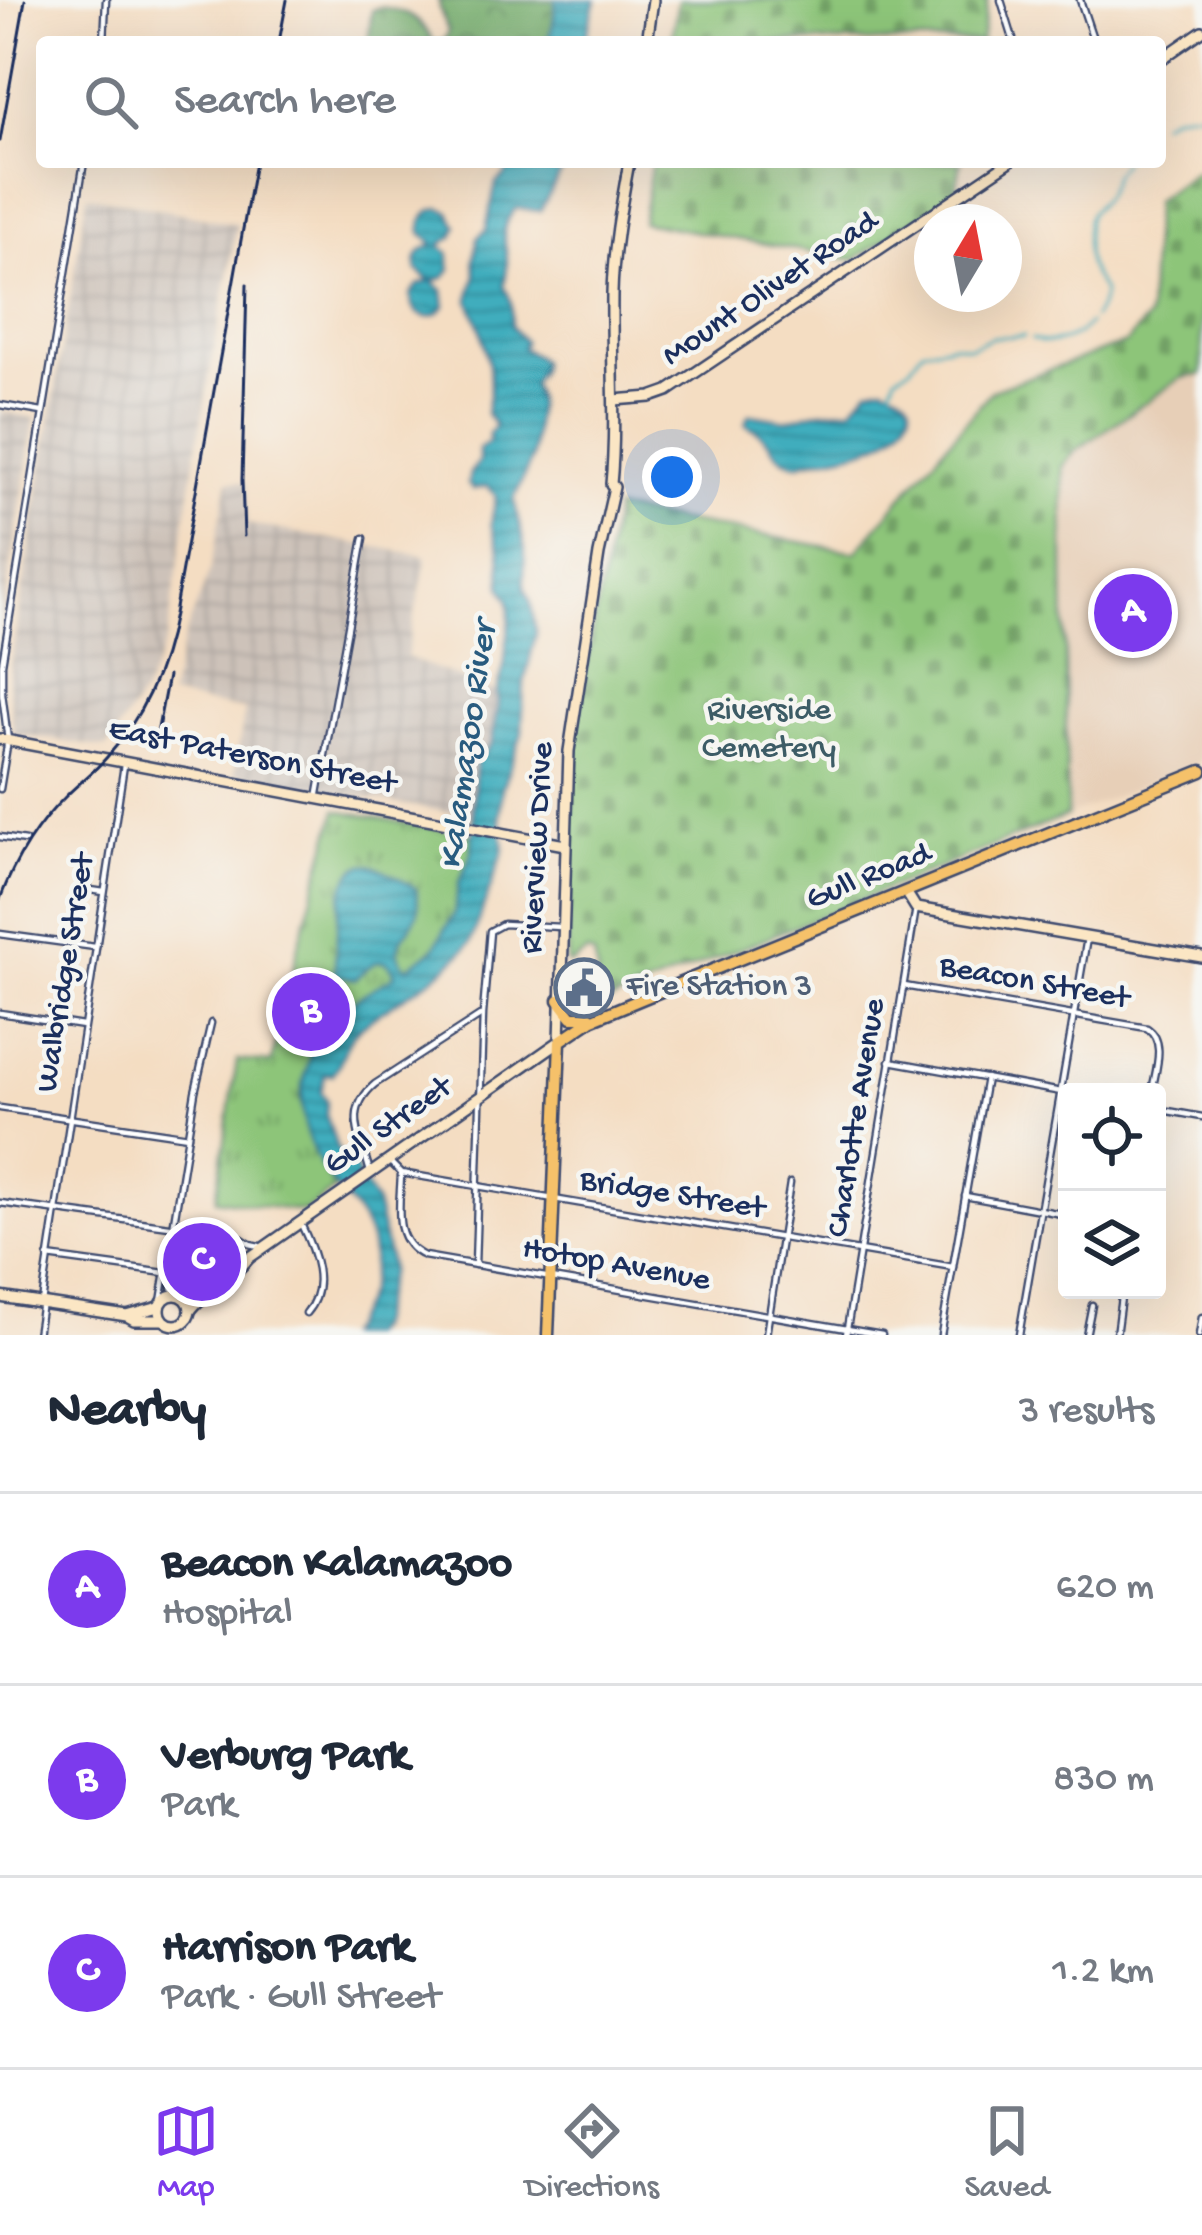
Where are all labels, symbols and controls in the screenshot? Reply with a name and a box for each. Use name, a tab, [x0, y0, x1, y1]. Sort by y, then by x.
search box	[36, 36, 1166, 168]
icon: search	[78, 69, 144, 135]
text: Search here	[174, 76, 396, 129]
street label: Mount Olivet Road	[656, 202, 888, 376]
north arrow	[914, 204, 1022, 312]
your location	[642, 447, 702, 507]
pin: A	[1094, 568, 1172, 658]
water label: Kalamazoo River	[431, 613, 510, 872]
park label: Riverside Cemetery	[702, 693, 836, 769]
street label: East Paterson Street	[105, 712, 401, 805]
street label: Riverview Drive	[514, 740, 564, 955]
street label: Gull Road	[801, 835, 939, 920]
street label: Walbridge Street	[29, 849, 105, 1095]
street label: Beacon Street	[935, 948, 1134, 1020]
public building icon: Fire Station 3	[553, 957, 615, 1019]
pin: B	[272, 967, 350, 1057]
place label: Fire Station 3	[625, 969, 812, 1007]
street label: Charlotte Avenue	[820, 995, 896, 1240]
street label: Gull Street	[318, 1068, 462, 1185]
map controls	[1058, 1083, 1166, 1299]
button: locate	[1058, 1083, 1166, 1191]
street label: Bridge Street	[576, 1162, 770, 1230]
button: layers	[1058, 1191, 1166, 1299]
pin: C	[163, 1217, 241, 1307]
street label: Hotop Avenue	[519, 1231, 714, 1301]
text: Nearby	[48, 1383, 206, 1443]
text: 3 results	[1019, 1390, 1154, 1436]
text: Beacon Kalamazoo	[162, 1539, 512, 1592]
text: A	[75, 1566, 99, 1612]
text: 620 m	[1056, 1566, 1154, 1612]
text: Hospital	[162, 1592, 293, 1638]
text: Verburg Park	[162, 1731, 409, 1784]
text: B	[77, 1758, 97, 1804]
text: 830 m	[1053, 1758, 1154, 1804]
text: Park	[162, 1784, 236, 1830]
text: Harrison Park	[162, 1923, 412, 1976]
text: C	[76, 1950, 98, 1996]
text: 1.2 km	[1053, 1950, 1154, 1996]
text: Park · Gull Street	[162, 1976, 440, 2022]
tab: Map	[153, 2098, 219, 2208]
tab: Directions	[525, 2098, 659, 2208]
tab: Saved	[965, 2098, 1049, 2208]

